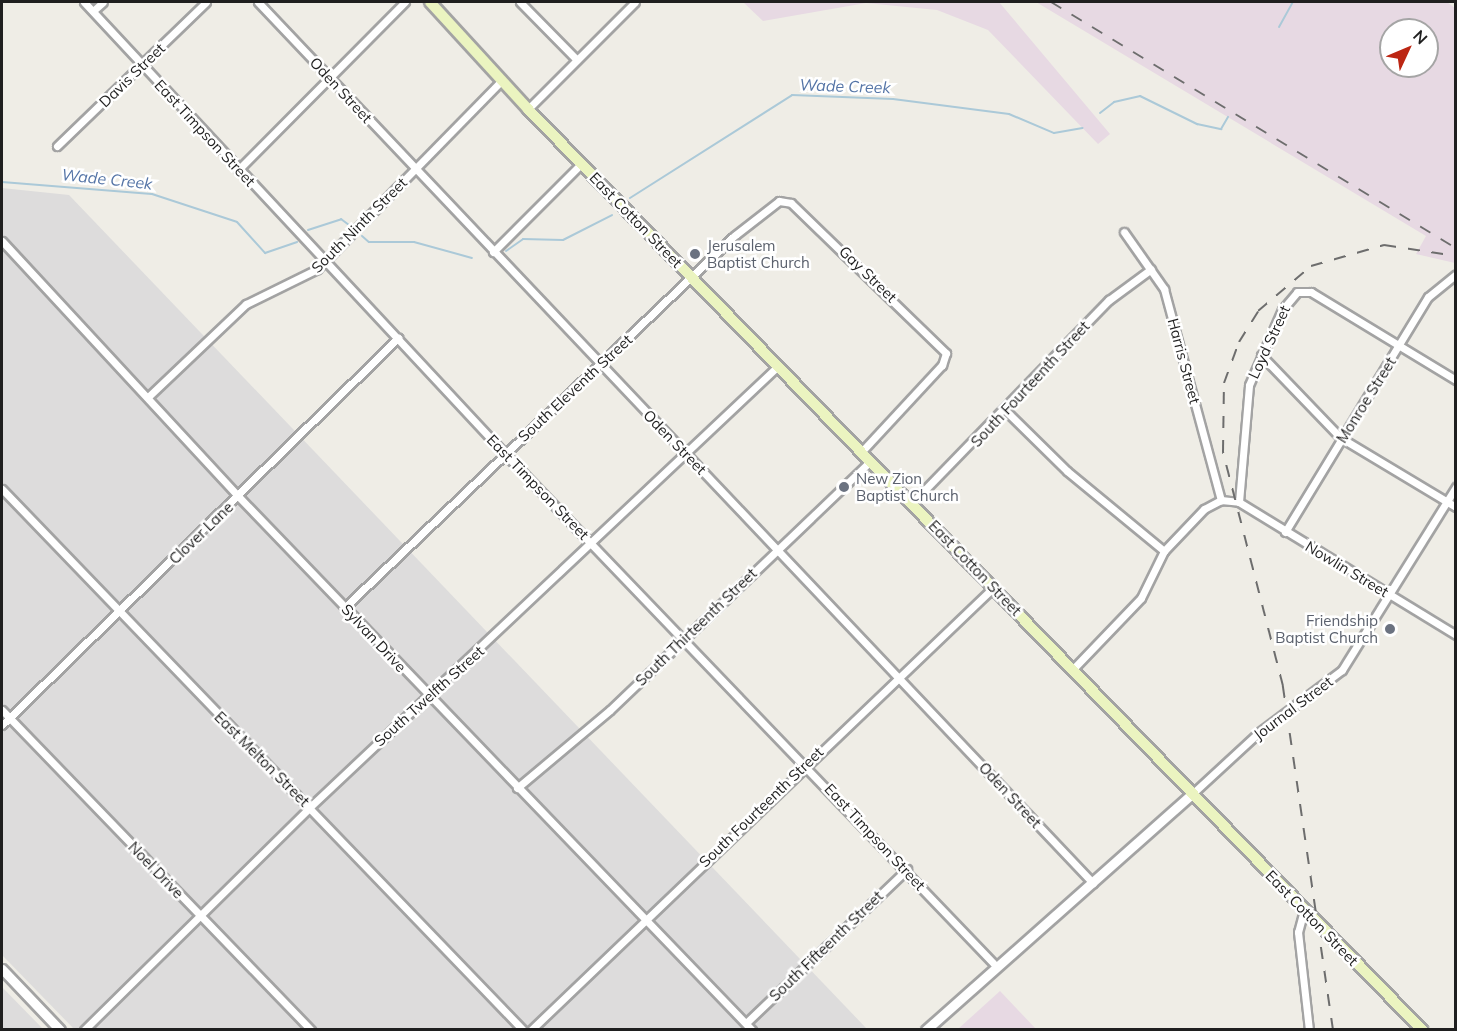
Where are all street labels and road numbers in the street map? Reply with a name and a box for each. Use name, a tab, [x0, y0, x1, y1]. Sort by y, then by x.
street label: Davis Street	[95, 39, 169, 111]
street label: Oden Street	[306, 54, 376, 126]
street label: East Timpson Street	[151, 76, 259, 190]
street label: East Cotton Street	[586, 169, 686, 271]
street label: South Ninth Street	[308, 174, 410, 276]
street label: Gay Street	[835, 242, 901, 306]
street label: Loyd Street	[1244, 302, 1294, 382]
street label: Harris Street	[1164, 316, 1204, 406]
street label: South Fourteenth Street	[967, 317, 1093, 451]
street label: South Eleventh Street	[514, 331, 636, 445]
street label: Monroe Street	[1332, 354, 1400, 446]
street label: Oden Street	[640, 406, 710, 478]
street label: East Timpson Street	[483, 431, 593, 543]
street label: Clover Lane	[165, 498, 237, 568]
street label: East Cotton Street	[925, 517, 1025, 619]
street label: Nowlin Street	[1302, 537, 1392, 601]
street label: South Thirteenth Street	[632, 564, 760, 690]
street label: Sylvan Drive	[338, 600, 410, 676]
street label: South Twelfth Street	[370, 642, 488, 750]
street label: Journal Street	[1250, 672, 1336, 744]
street label: East Melton Street	[211, 708, 313, 810]
street label: South Fourteenth Street	[695, 743, 827, 871]
street label: Oden Street	[975, 759, 1045, 831]
street label: East Timpson Street	[821, 780, 929, 894]
street label: Noel Drive	[125, 838, 187, 902]
street label: East Cotton Street	[1262, 867, 1362, 969]
street label: South Fifteenth Street	[765, 887, 887, 1005]

